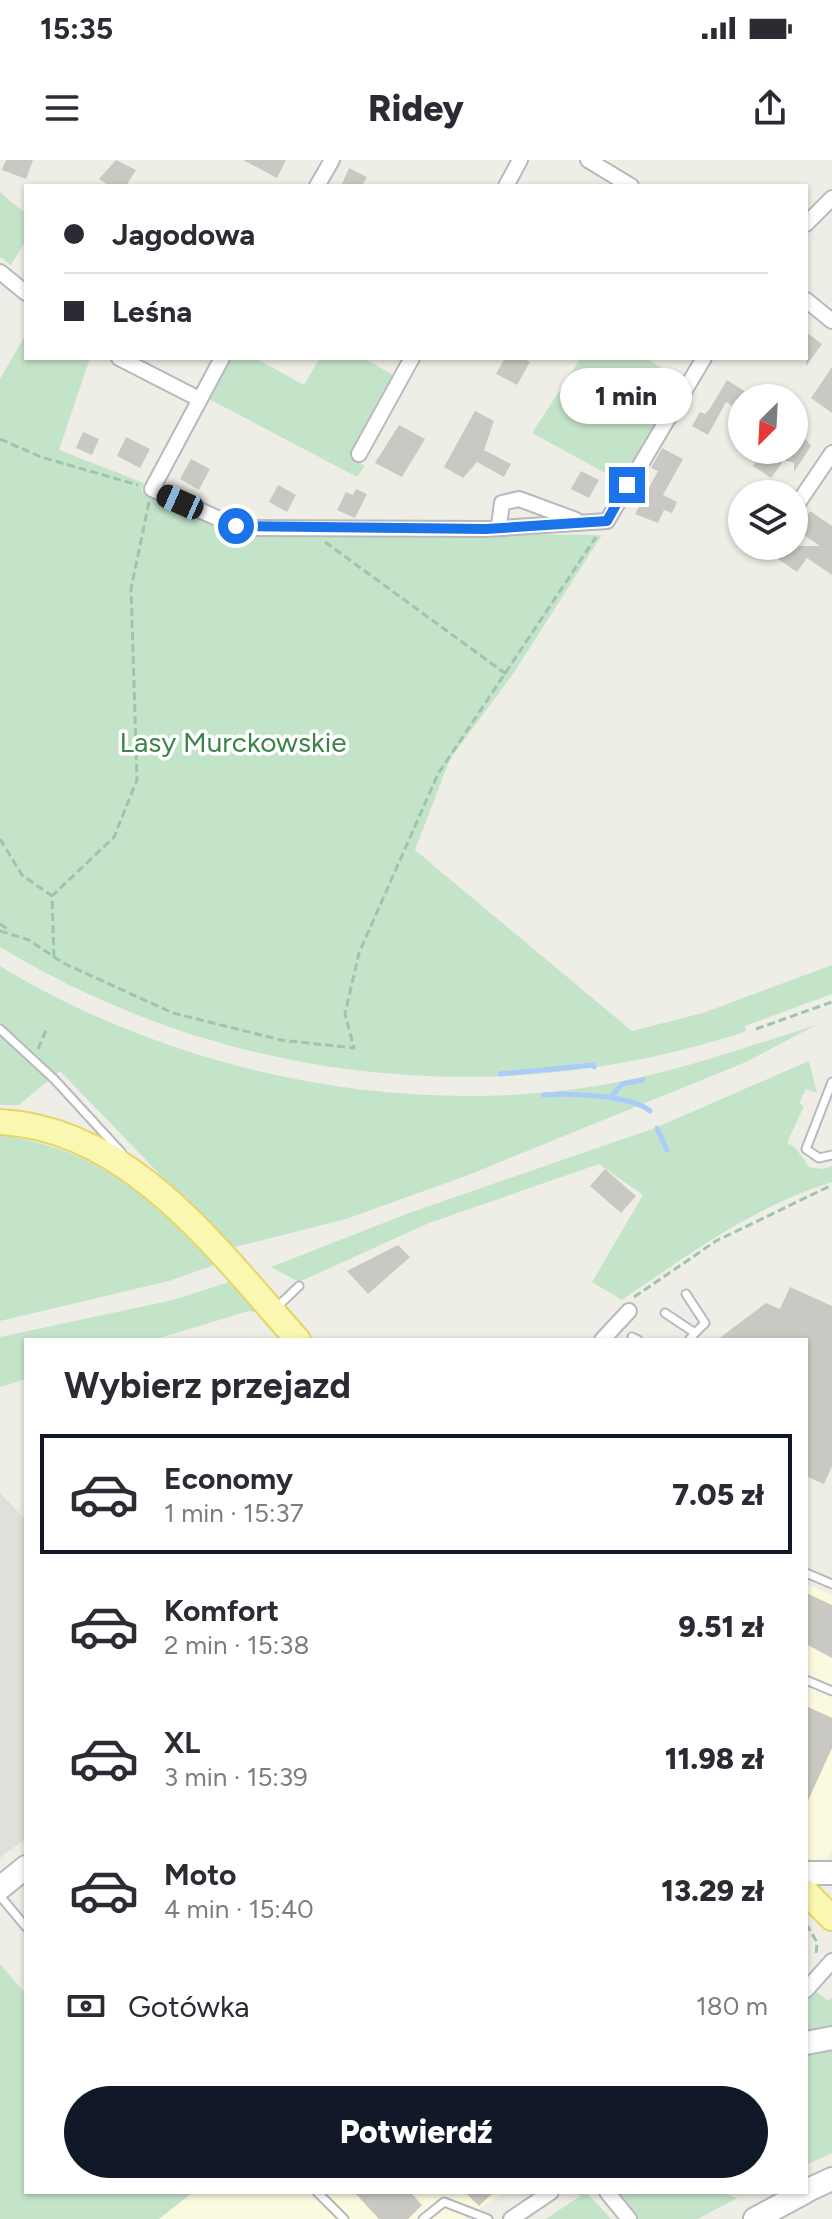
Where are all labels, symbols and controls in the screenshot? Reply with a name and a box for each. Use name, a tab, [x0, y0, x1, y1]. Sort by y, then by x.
text: 15:35	[40, 10, 113, 47]
icon: menu	[40, 86, 84, 130]
icon: share	[748, 86, 792, 130]
text: Ridey	[368, 87, 464, 130]
text: Jagodowa	[112, 216, 255, 253]
text: Leśna	[112, 293, 192, 330]
callout: 1 min	[561, 369, 693, 425]
text: 1 min	[595, 380, 657, 412]
north arrow	[728, 384, 808, 464]
map controls	[728, 384, 808, 560]
route end	[609, 467, 645, 503]
button: layers	[728, 480, 808, 560]
car	[153, 481, 207, 523]
route start	[218, 508, 254, 544]
park label: Lasy Murckowskie	[120, 725, 346, 759]
text: Wybierz przejazd	[64, 1364, 351, 1407]
icon: car	[68, 1458, 140, 1530]
text: Economy	[164, 1460, 293, 1497]
text: 7.05 zł	[672, 1476, 764, 1513]
text: 1 min · 15:37	[164, 1497, 304, 1529]
icon: car	[68, 1590, 140, 1662]
text: Komfort	[164, 1592, 279, 1629]
text: 9.51 zł	[678, 1608, 764, 1645]
text: 2 min · 15:38	[164, 1629, 309, 1661]
icon: car	[68, 1722, 140, 1794]
text: XL	[164, 1724, 200, 1761]
text: 11.98 zł	[665, 1740, 764, 1777]
text: 3 min · 15:39	[164, 1761, 308, 1793]
icon: car	[68, 1854, 140, 1926]
text: Moto	[164, 1856, 236, 1893]
text: 13.29 zł	[661, 1872, 764, 1909]
text: 4 min · 15:40	[164, 1893, 314, 1925]
icon: cash	[64, 1984, 108, 2028]
text: Gotówka	[128, 1988, 250, 2025]
text: 180 m	[696, 1990, 768, 2022]
button: Potwierdź	[64, 2086, 768, 2178]

